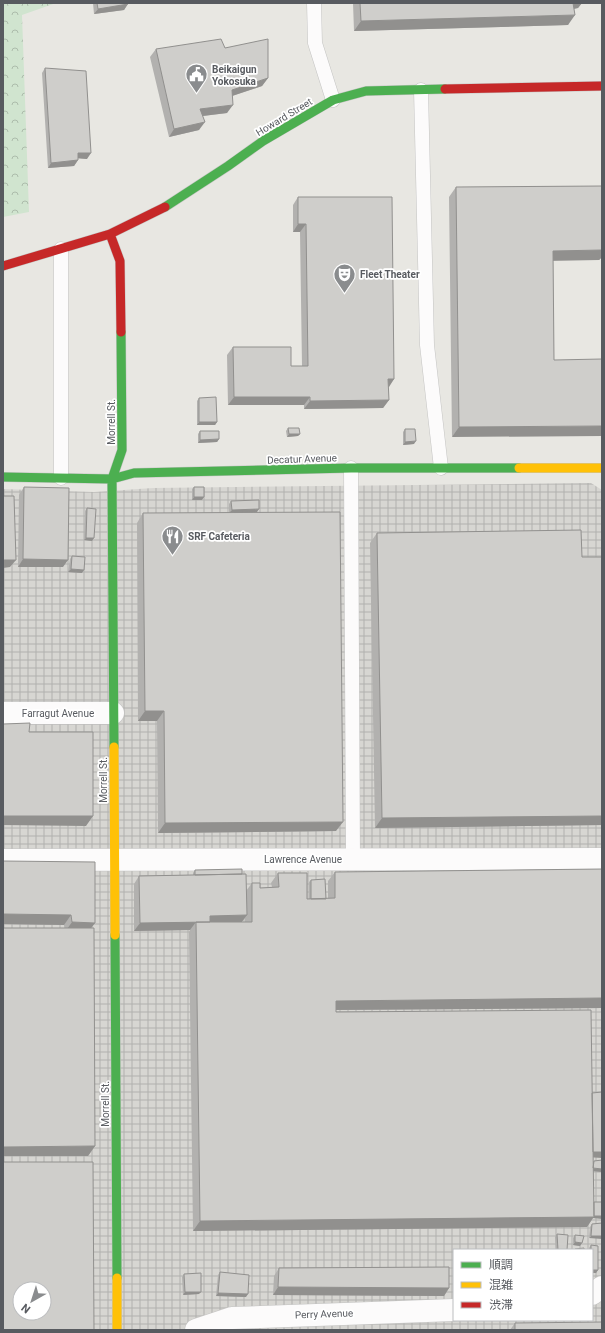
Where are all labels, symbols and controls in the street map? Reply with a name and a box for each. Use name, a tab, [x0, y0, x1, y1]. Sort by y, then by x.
public building icon: Beikaigun Yokosuka	[184, 62, 210, 95]
place label: Beikaigun Yokosuka	[212, 64, 257, 87]
street label: Howard Street	[254, 96, 314, 138]
theatre icon: Fleet Theater	[331, 261, 357, 294]
place label: Fleet Theater	[360, 269, 420, 280]
street label: Morrell St.	[106, 399, 117, 445]
street label: Decatur Avenue	[267, 452, 337, 466]
restaurant icon: SRF Cafeteria	[159, 523, 185, 556]
place label: SRF Cafeteria	[188, 531, 250, 542]
street label: Farragut Avenue	[22, 708, 94, 719]
street label: Morrell St.	[98, 757, 109, 803]
street label: Lawrence Avenue	[264, 854, 342, 865]
street label: Morrell St.	[100, 1081, 111, 1127]
legend	[453, 1249, 593, 1321]
text: 順調	[489, 1258, 513, 1272]
text: 混雑	[489, 1278, 513, 1292]
north arrow	[12, 1281, 52, 1321]
text: 渋滞	[489, 1298, 513, 1312]
text: N	[19, 1301, 33, 1316]
street label: Perry Avenue	[295, 1307, 353, 1321]

